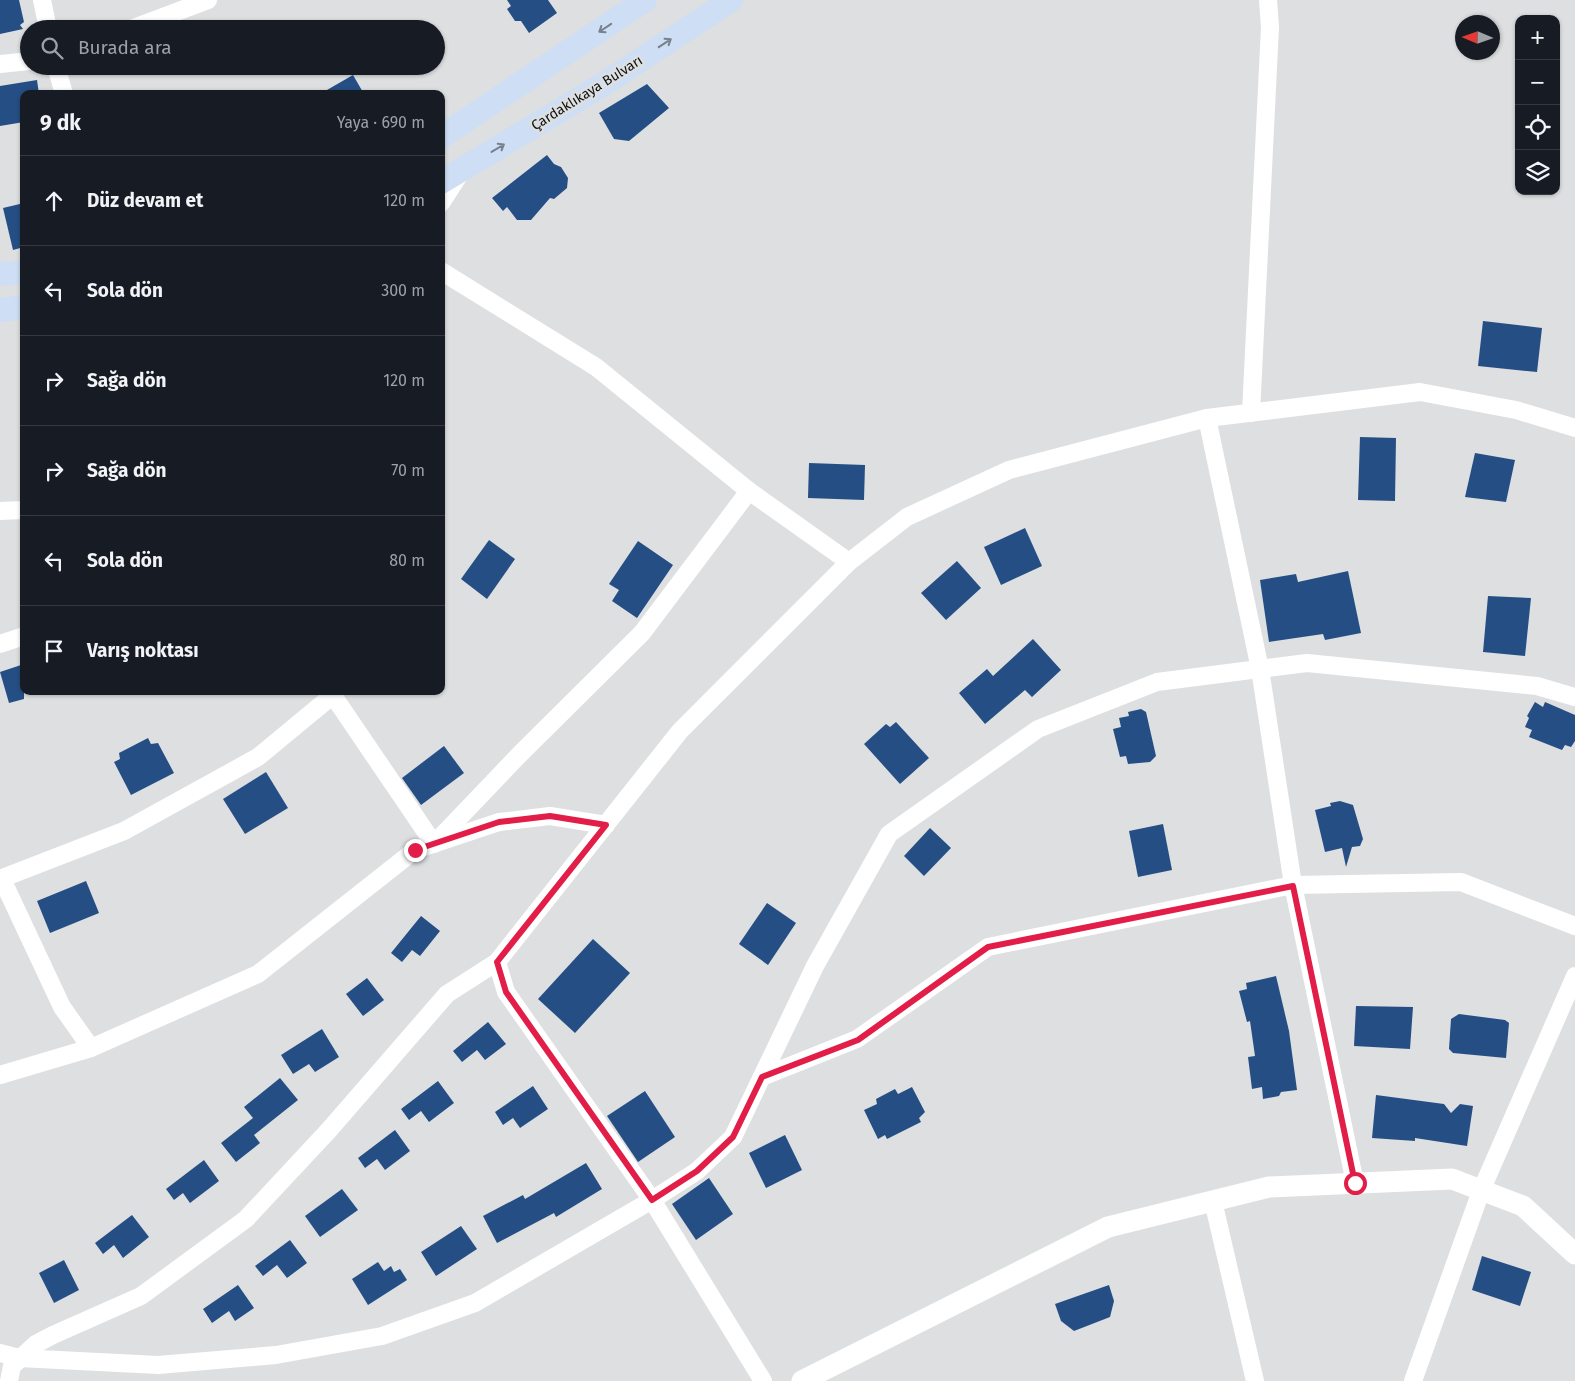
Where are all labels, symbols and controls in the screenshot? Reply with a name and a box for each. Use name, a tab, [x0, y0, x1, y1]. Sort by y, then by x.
north arrow	[1455, 15, 1500, 60]
map controls	[1515, 15, 1560, 195]
button: +	[1515, 15, 1560, 60]
search box	[20, 20, 445, 75]
one-way arrow	[598, 23, 612, 33]
icon: search	[38, 34, 66, 62]
text: Burada ara	[78, 36, 172, 59]
one-way arrow	[658, 38, 672, 48]
street label: Çardaklıkaya Bulvarı	[528, 52, 646, 134]
button: −	[1515, 60, 1560, 105]
button: locate	[1515, 105, 1560, 150]
text: 9 dk	[40, 110, 81, 136]
text: Yaya · 690 m	[337, 113, 425, 132]
one-way arrow	[490, 142, 504, 152]
button: layers	[1515, 150, 1560, 195]
icon: ahead	[40, 187, 68, 215]
text: Düz devam et	[87, 189, 203, 212]
text: 120 m	[383, 191, 425, 210]
icon: left	[40, 277, 68, 305]
text: Sola dön	[87, 279, 163, 302]
text: 300 m	[381, 281, 425, 300]
icon: right	[40, 367, 68, 395]
text: Sağa dön	[87, 369, 167, 392]
text: 120 m	[383, 371, 425, 390]
icon: right	[40, 457, 68, 485]
text: Sağa dön	[87, 459, 167, 482]
text: 70 m	[391, 461, 425, 480]
icon: left	[40, 547, 68, 575]
text: Sola dön	[87, 549, 163, 572]
text: 80 m	[389, 551, 425, 570]
icon: arrive	[40, 637, 68, 665]
text: Varış noktası	[87, 639, 199, 662]
route end	[404, 839, 427, 862]
route start	[1344, 1172, 1367, 1195]

